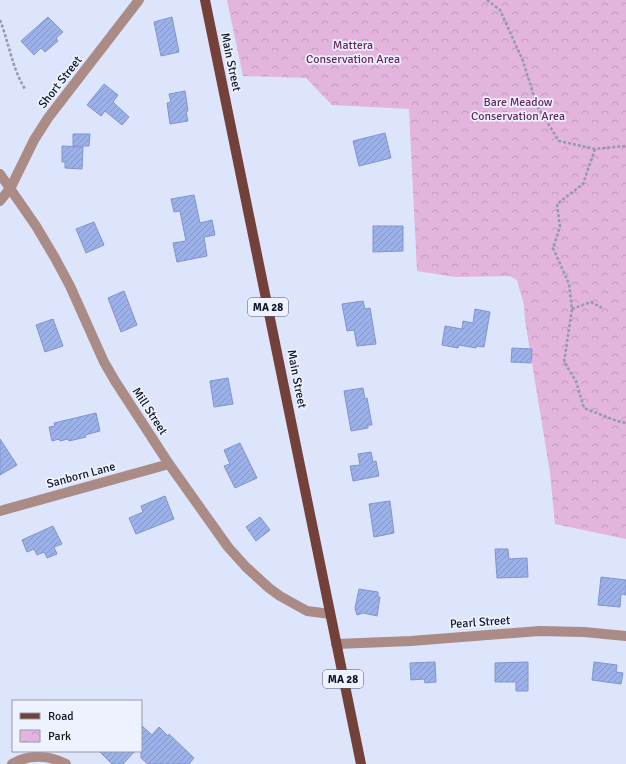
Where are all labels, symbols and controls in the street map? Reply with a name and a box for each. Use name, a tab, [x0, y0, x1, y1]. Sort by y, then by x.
street label: Main Street	[217, 31, 244, 93]
park label: Mattera Conservation Area	[306, 38, 400, 67]
street label: Short Street	[35, 53, 85, 111]
park label: Bare Meadow Conservation Area	[471, 95, 565, 124]
road number: MA 28	[248, 298, 288, 316]
street label: Main Street	[283, 348, 310, 410]
street label: Mill Street	[129, 385, 171, 438]
street label: Sanborn Lane	[45, 459, 117, 492]
street label: Pearl Street	[449, 613, 511, 632]
road number: MA 28	[323, 670, 363, 688]
legend	[12, 700, 142, 752]
text: Road	[48, 709, 74, 724]
text: Park	[48, 729, 71, 744]

